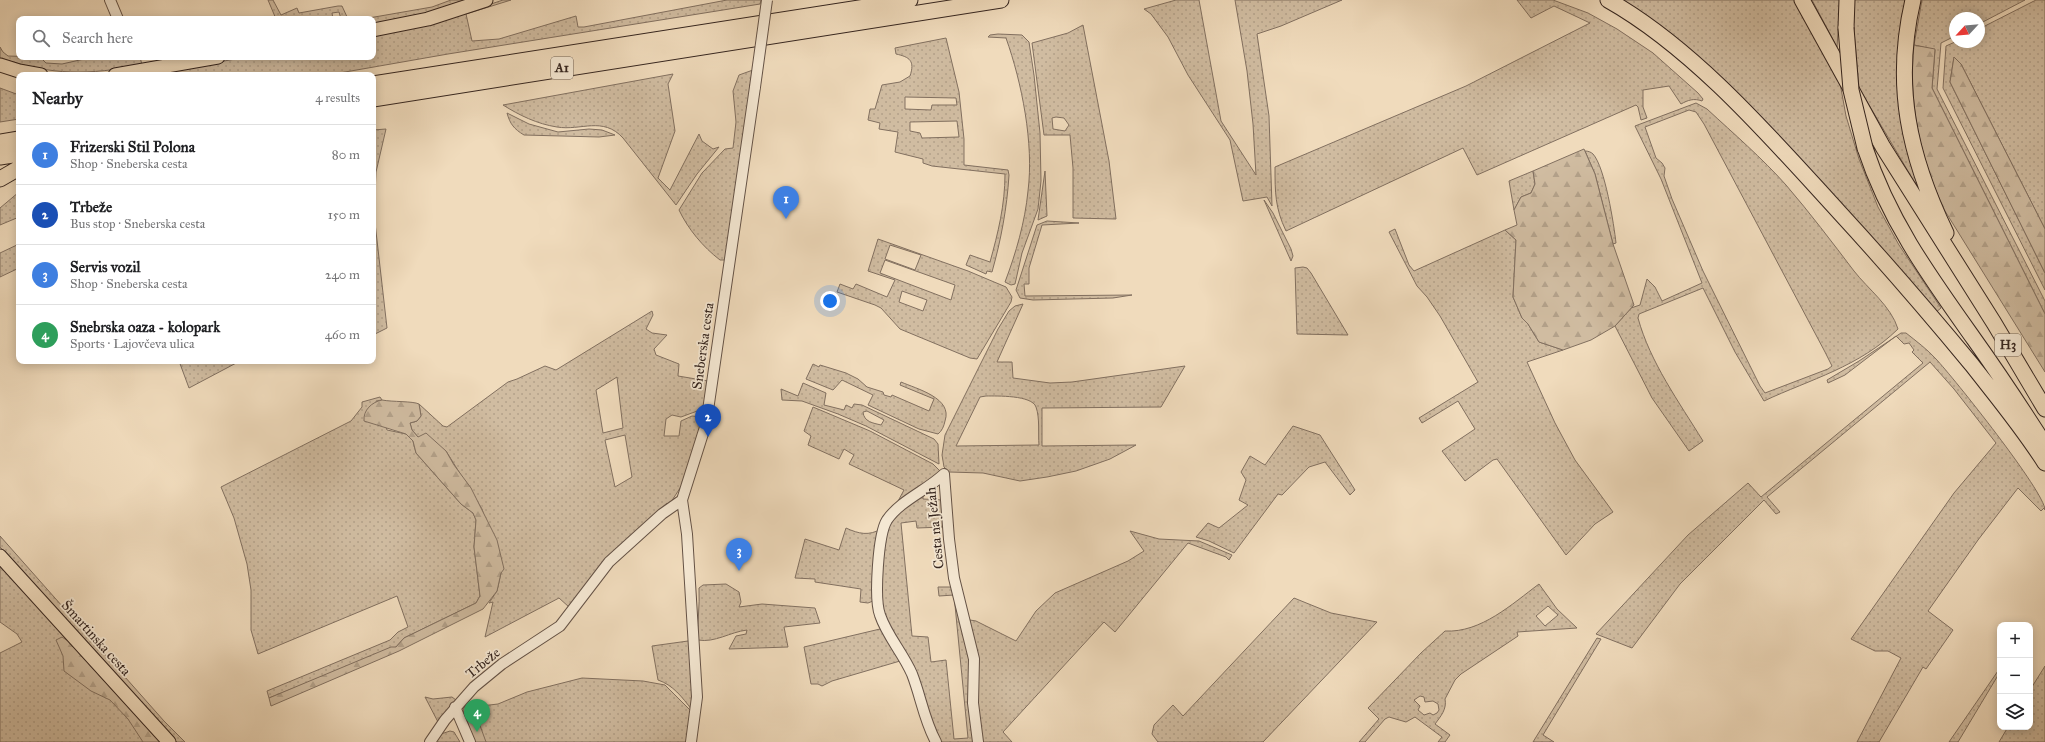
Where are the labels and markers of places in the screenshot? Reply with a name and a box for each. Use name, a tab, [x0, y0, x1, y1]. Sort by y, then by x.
pin: 1	[773, 186, 799, 219]
pin: 2	[695, 404, 721, 437]
pin: 3	[726, 538, 752, 571]
pin: 4	[464, 699, 490, 732]

